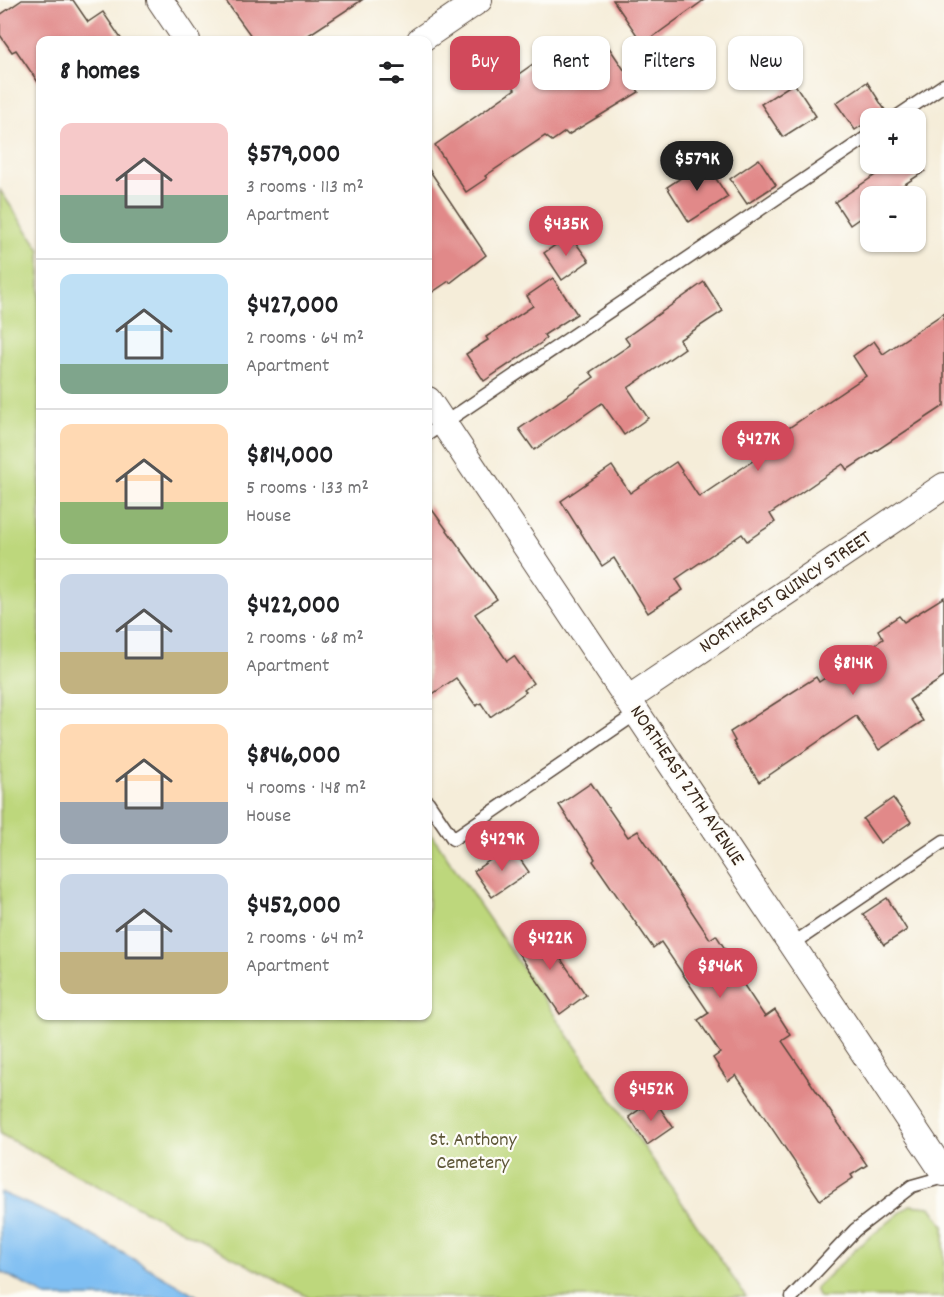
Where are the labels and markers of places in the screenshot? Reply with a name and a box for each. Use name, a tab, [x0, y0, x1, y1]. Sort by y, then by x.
pin: $579K	[655, 141, 739, 192]
pin: $435K	[524, 206, 608, 257]
pin: $427K	[716, 421, 800, 472]
pin: $814K	[811, 645, 895, 696]
pin: $429K	[460, 821, 544, 872]
pin: $422K	[508, 920, 592, 971]
pin: $846K	[678, 948, 762, 999]
pin: $452K	[609, 1071, 693, 1122]

